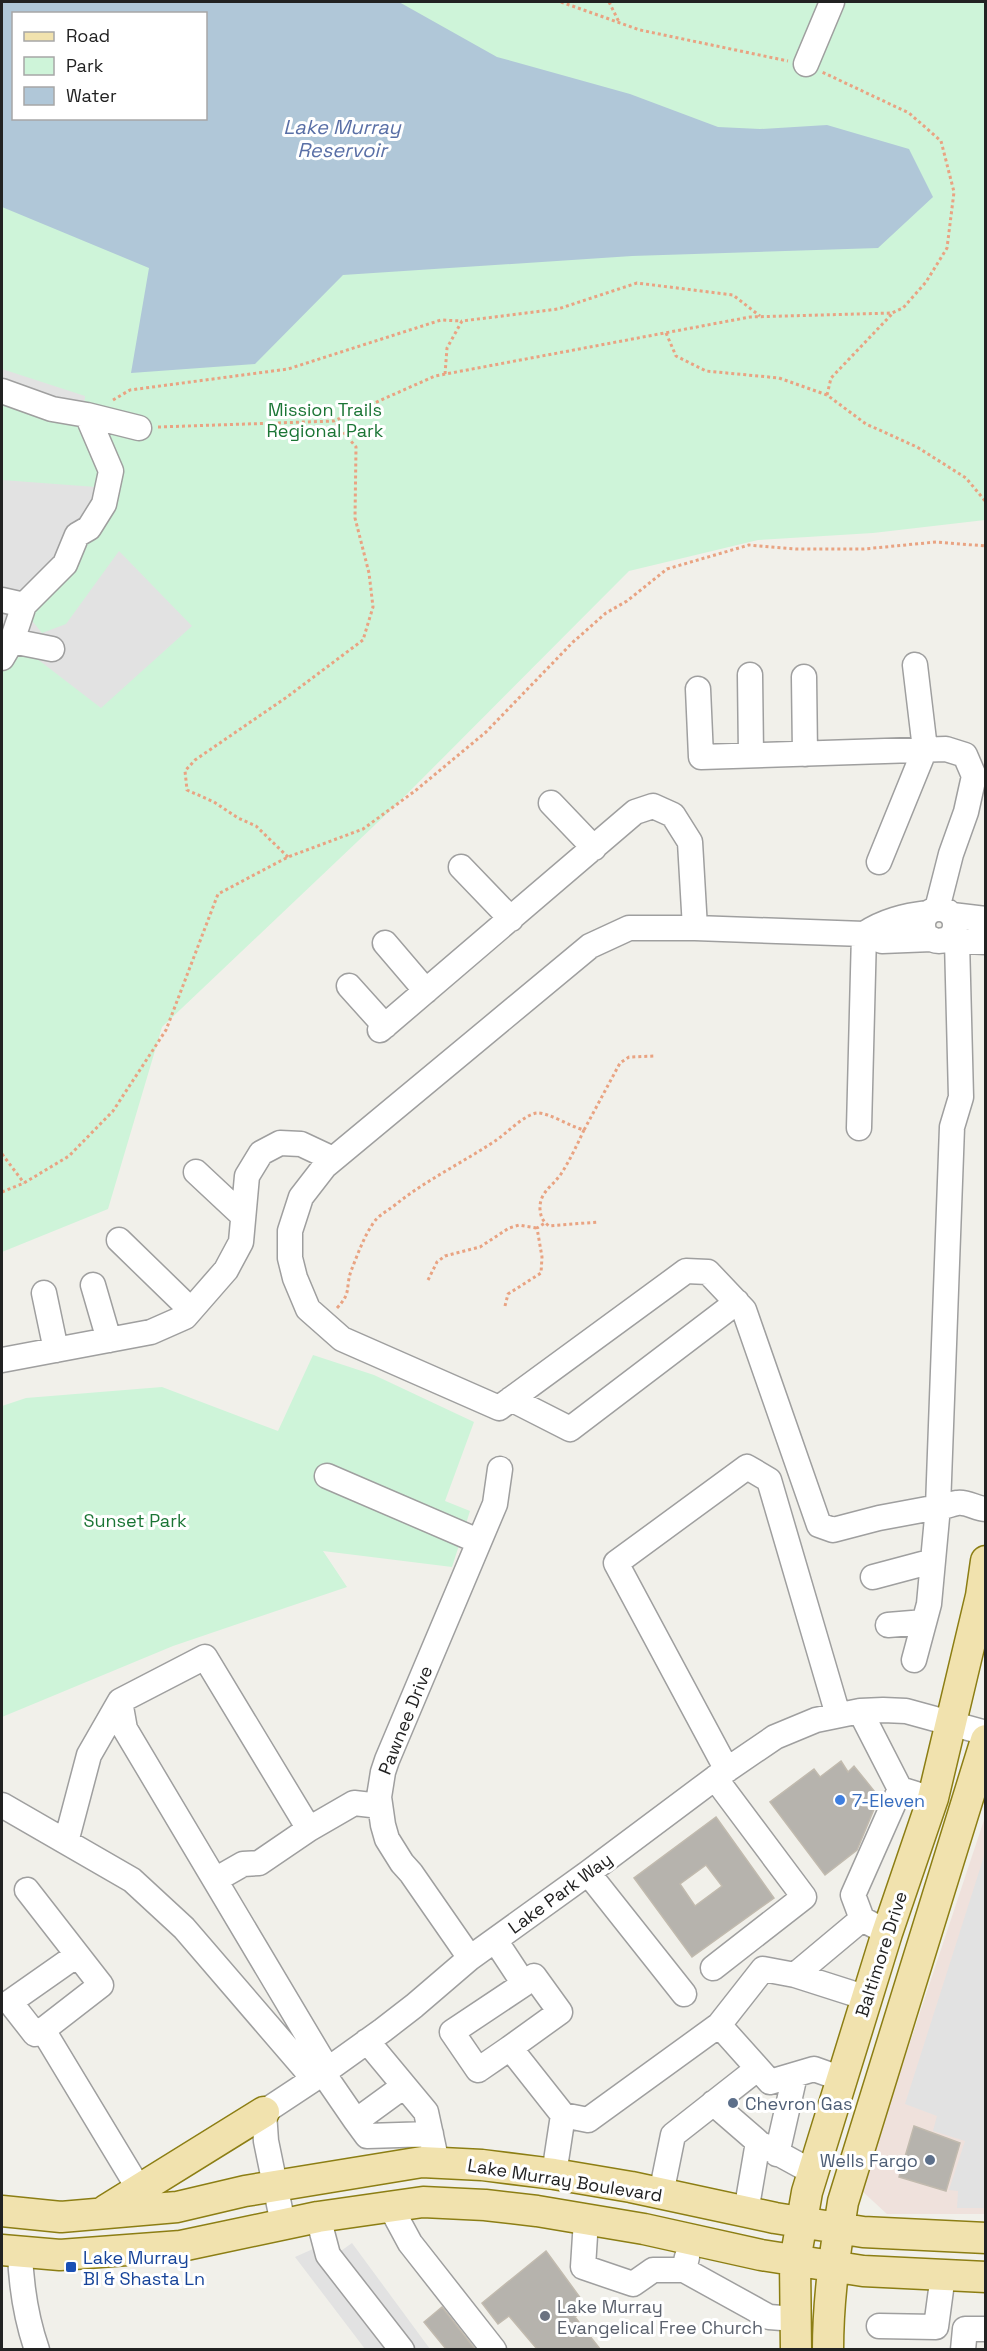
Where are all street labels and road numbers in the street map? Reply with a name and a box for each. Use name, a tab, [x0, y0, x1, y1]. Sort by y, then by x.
street label: Pawnee Drive	[373, 1662, 437, 1778]
street label: Lake Park Way	[503, 1847, 617, 1939]
street label: Baltimore Drive	[850, 1888, 912, 2020]
street label: Lake Murray Boulevard	[466, 2153, 664, 2207]

